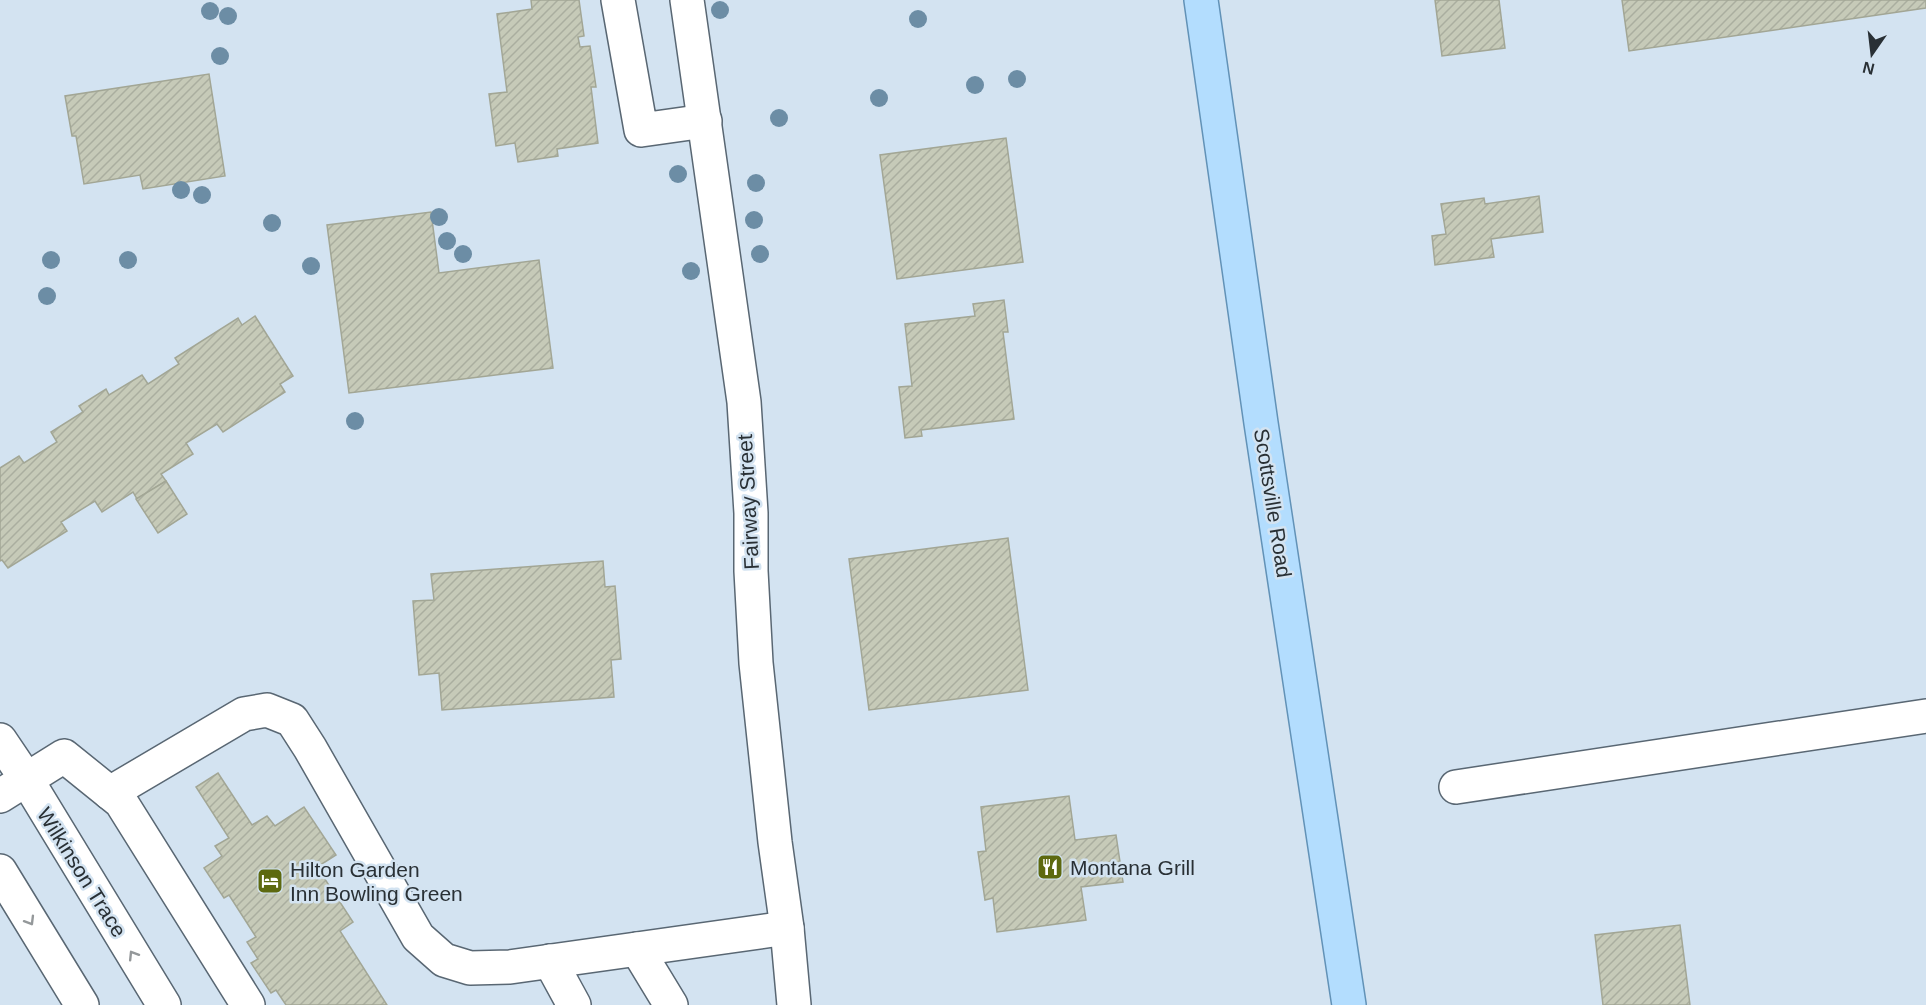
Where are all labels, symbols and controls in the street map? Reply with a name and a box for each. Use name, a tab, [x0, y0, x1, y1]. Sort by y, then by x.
north arrow	[1842, 24, 1902, 84]
text: N	[1861, 58, 1876, 78]
street label: Scottsville Road	[1250, 427, 1296, 579]
street label: Fairway Street	[733, 434, 763, 570]
street label: Wilkinson Trace	[33, 803, 131, 941]
restaurant icon: Montana Grill	[1035, 852, 1065, 882]
place label: Montana Grill	[1070, 856, 1195, 879]
place label: Hilton Garden Inn Bowling Green	[290, 858, 463, 905]
hotel icon: Hilton Garden Inn Bowling Green	[255, 866, 285, 896]
one-way arrow	[23, 915, 35, 925]
one-way arrow	[129, 951, 141, 961]

